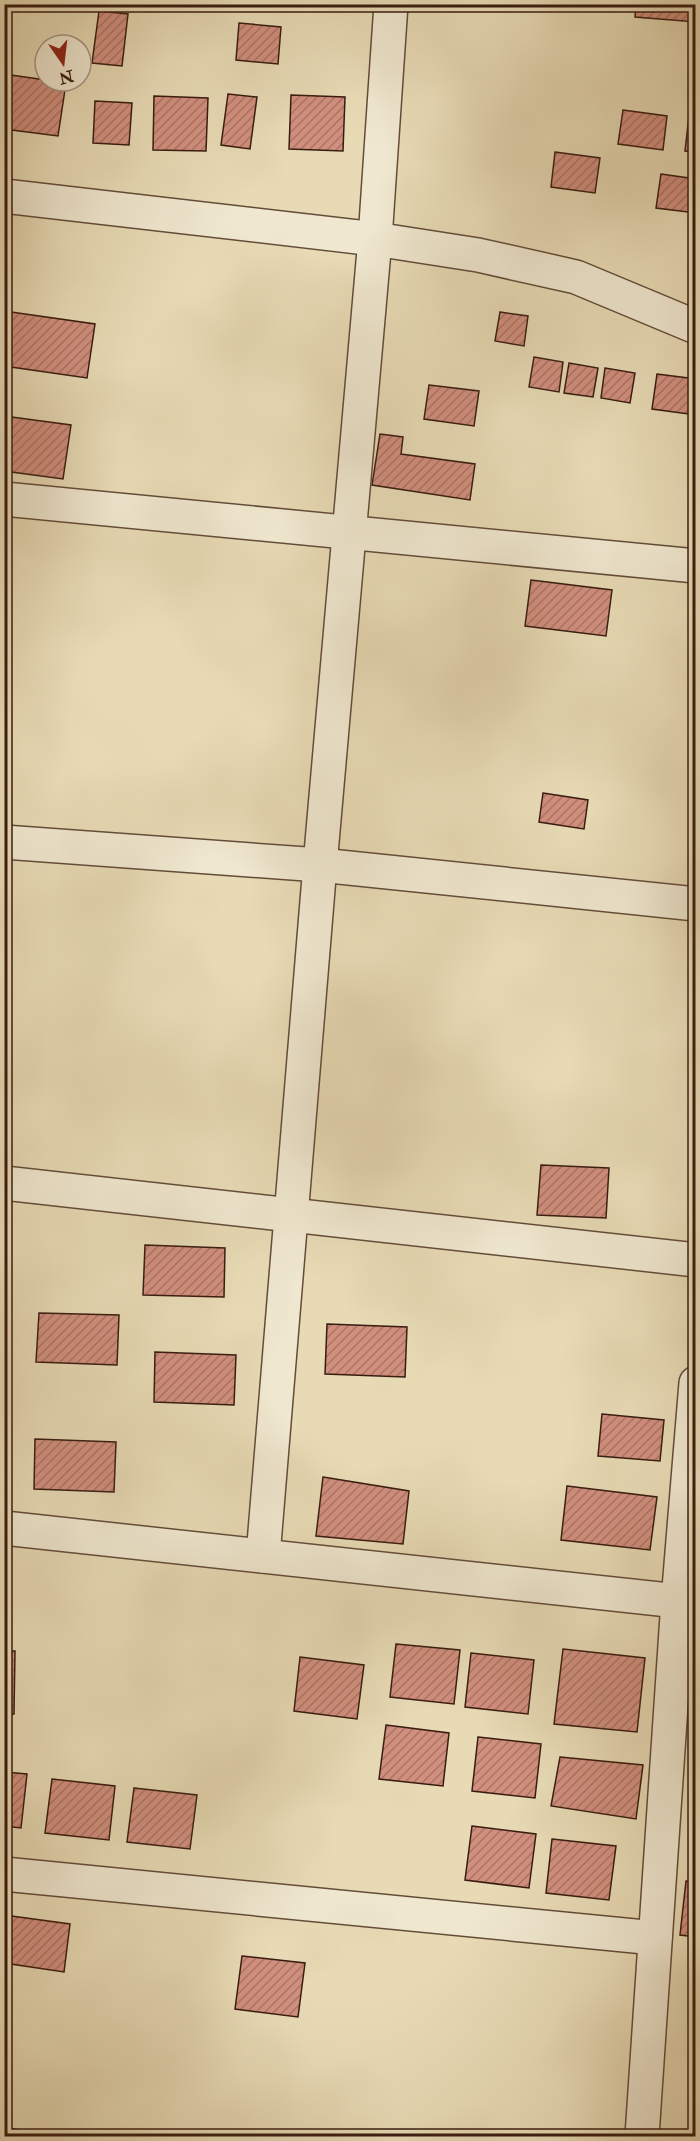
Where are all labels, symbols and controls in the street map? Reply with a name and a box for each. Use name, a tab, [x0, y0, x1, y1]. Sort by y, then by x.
north arrow	[33, 33, 93, 93]
text: N	[56, 65, 77, 88]

